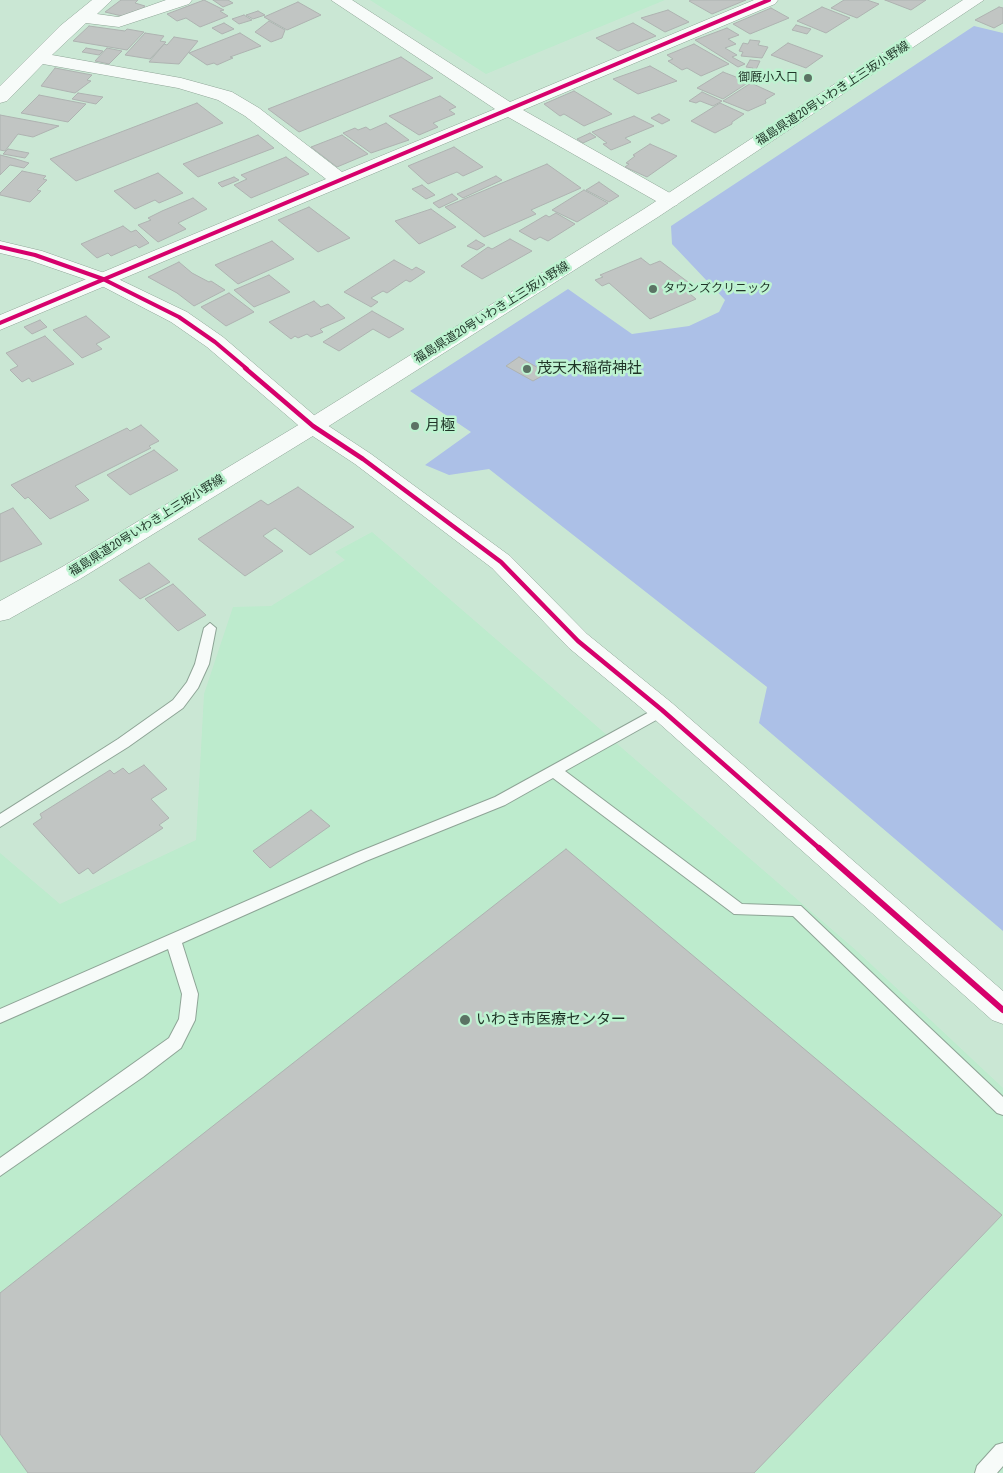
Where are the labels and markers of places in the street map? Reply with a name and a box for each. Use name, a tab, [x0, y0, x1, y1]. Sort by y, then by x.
place label: 御厩小入口	[738, 71, 798, 85]
marker: 御厩小入口	[802, 72, 814, 84]
place label: タウンズクリニック	[663, 282, 771, 296]
marker: タウンズクリニック	[647, 283, 659, 295]
place label: 茂天木稲荷神社	[537, 360, 642, 378]
marker: 茂天木稲荷神社	[521, 363, 533, 375]
place label: 月極	[425, 417, 455, 435]
marker: 月極	[409, 420, 421, 432]
place label: いわき市医療センター	[476, 1011, 626, 1029]
marker: いわき市医療センター	[458, 1013, 472, 1027]

